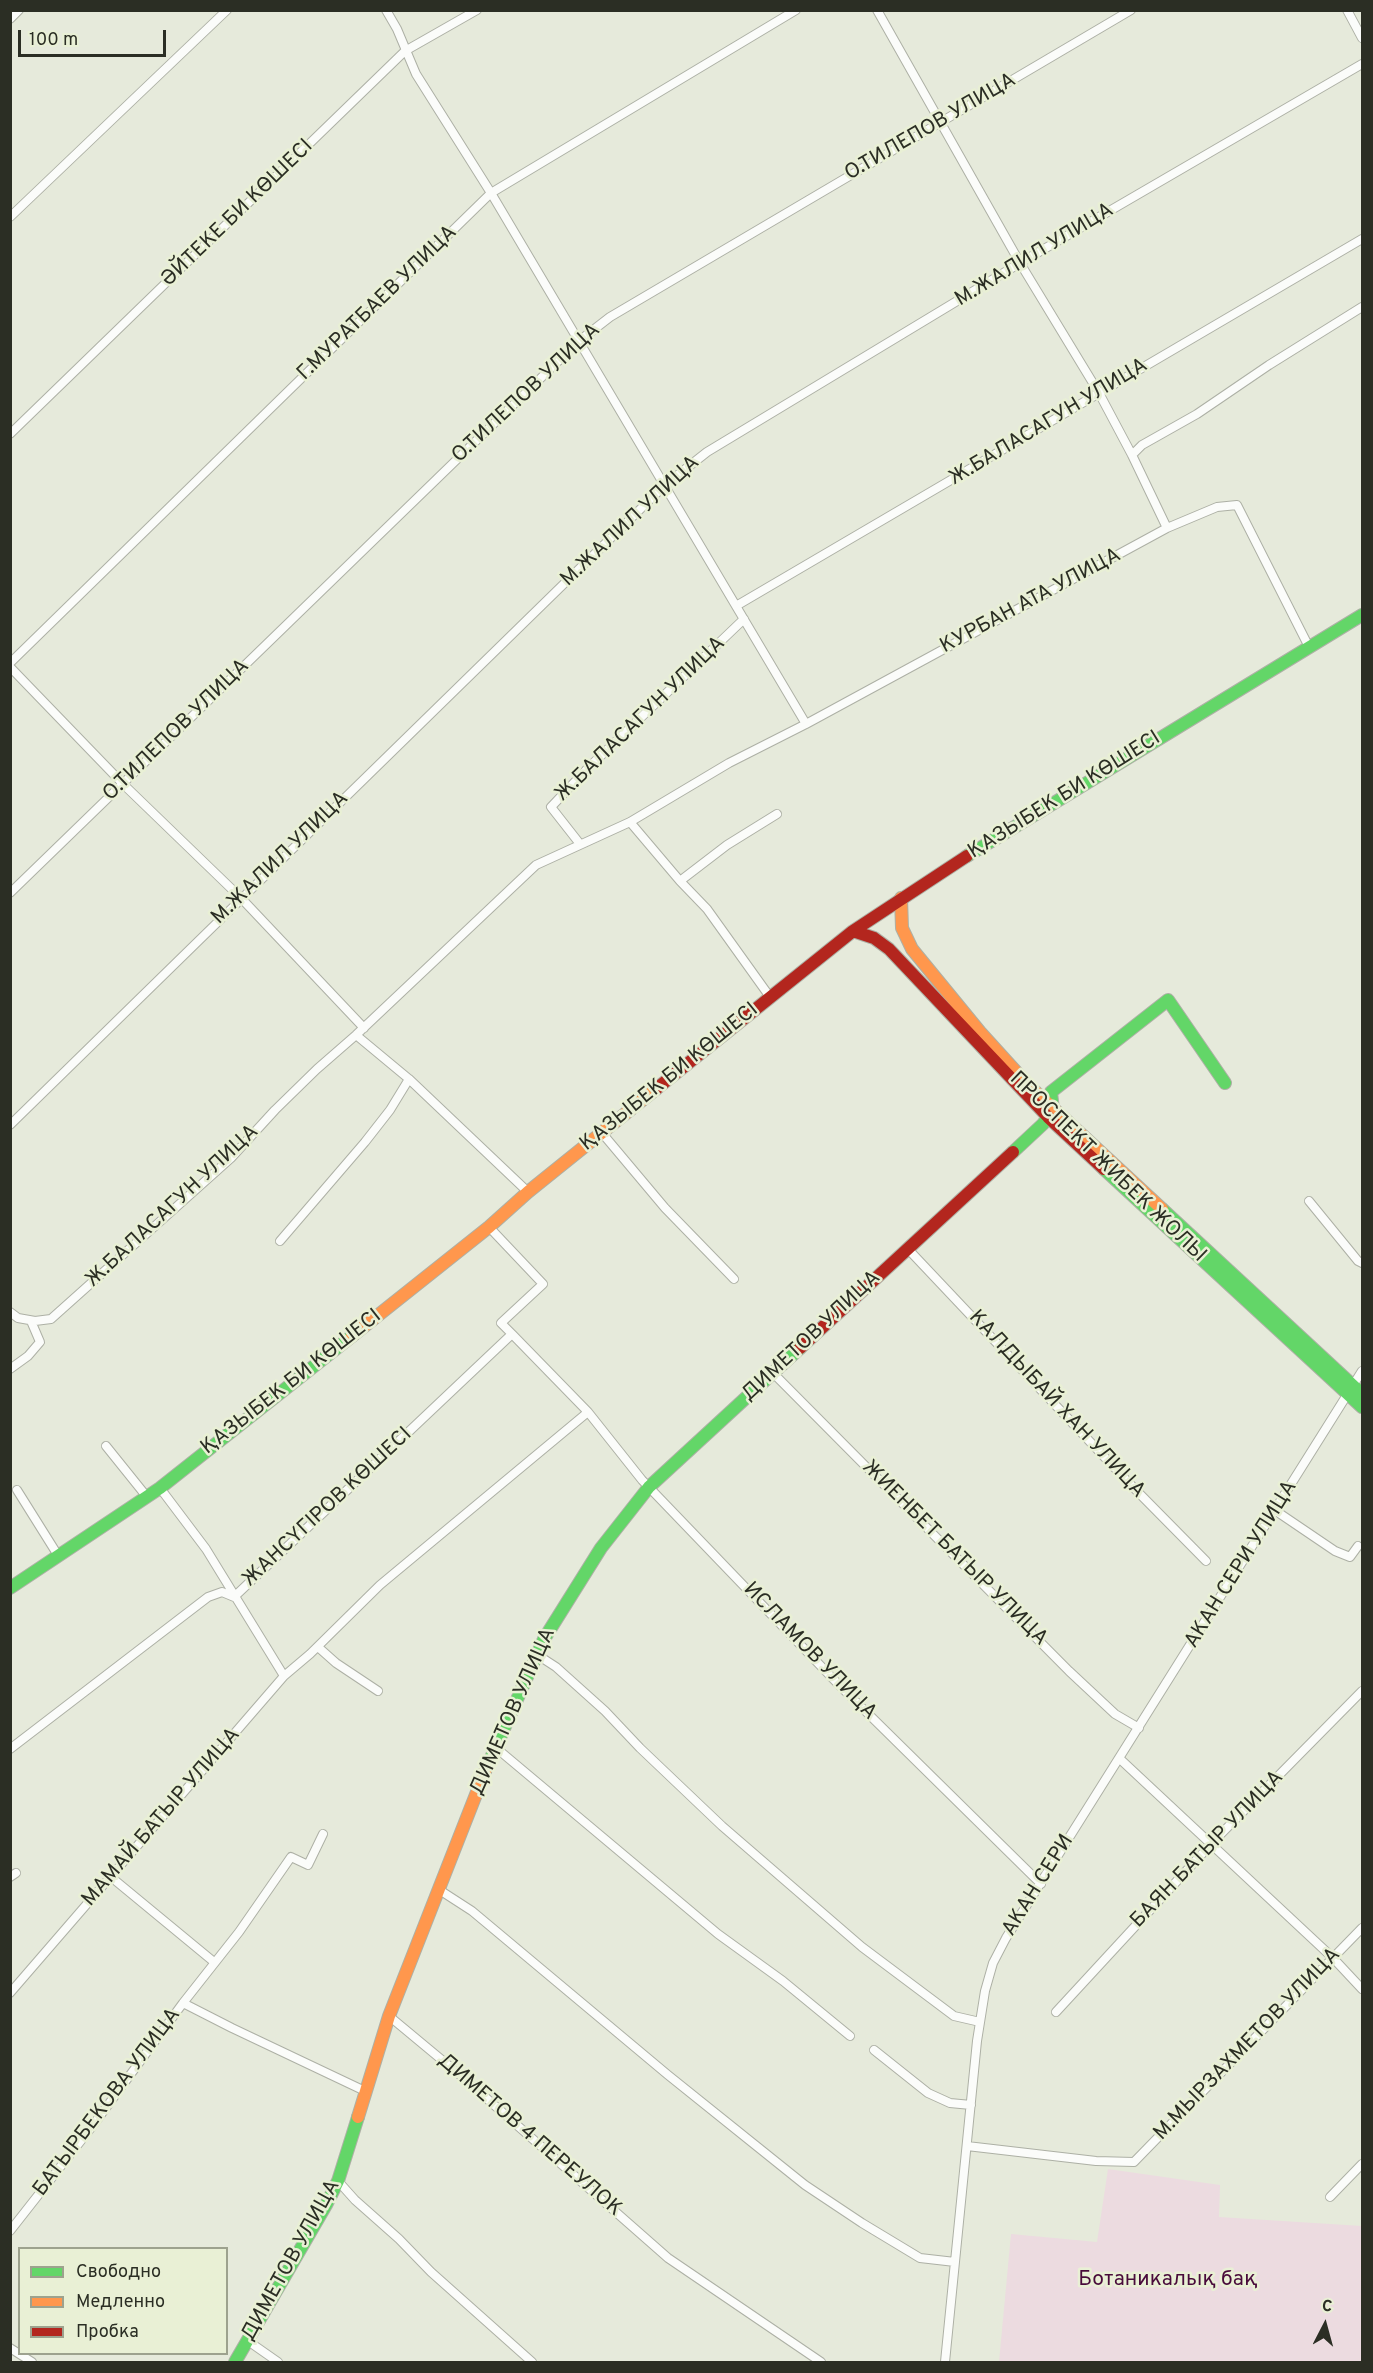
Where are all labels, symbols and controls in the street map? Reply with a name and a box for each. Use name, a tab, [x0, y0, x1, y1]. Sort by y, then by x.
scale bar	[21, 18, 170, 56]
text: 100 m	[29, 29, 78, 52]
street label: О.ТИЛЕПОВ УЛИЦА	[841, 69, 1021, 187]
street label: ӘЙТЕКЕ БИ КӨШЕСІ	[157, 135, 319, 293]
street label: М.ЖАЛИЛ УЛИЦА	[951, 199, 1119, 313]
street label: Г.МУРАТБАЕВ УЛИЦА	[293, 221, 463, 387]
street label: О.ТИЛЕПОВ УЛИЦА	[448, 319, 606, 469]
street label: Ж.БАЛАСАГУН УЛИЦА	[945, 354, 1153, 492]
street label: М.ЖАЛИЛ УЛИЦА	[556, 451, 706, 593]
street label: КУРБАН АТА УЛИЦА	[936, 544, 1126, 660]
street label: Ж.БАЛАСАГУН УЛИЦА	[551, 632, 731, 808]
street label: О.ТИЛЕПОВ УЛИЦА	[99, 655, 255, 807]
street label: ҚАЗЫБЕК БИ КӨШЕСІ	[964, 726, 1166, 866]
street label: М.ЖАЛИЛ УЛИЦА	[207, 787, 355, 931]
street label: ҚАЗЫБЕК БИ КӨШЕСІ	[576, 998, 764, 1158]
street label: ПРОСПЕКТ ЖИБЕК ЖОЛЫ	[1003, 1067, 1211, 1269]
street label: Ж.БАЛАСАГУН УЛИЦА	[81, 1120, 265, 1294]
street label: ДИМЕТОВ УЛИЦА	[737, 1266, 887, 1408]
street label: ҚАЗЫБЕК БИ КӨШЕСІ	[197, 1305, 387, 1461]
street label: КАЛДЫБАЙ ХАН УЛИЦА	[962, 1306, 1150, 1504]
street label: ЖАНСҮГІРОВ КӨШЕСІ	[238, 1423, 418, 1593]
street label: ЖИЕНБЕТ БАТЫР УЛИЦА	[856, 1456, 1052, 1652]
street label: АКАН СЕРИ УЛИЦА	[1180, 1477, 1304, 1653]
street label: ИСЛАМОВ УЛИЦА	[737, 1578, 881, 1726]
street label: ДИМЕТОВ УЛИЦА	[466, 1624, 562, 1800]
street label: МАМАЙ БАТЫР УЛИЦА	[78, 1724, 246, 1912]
street label: БАЯН БАТЫР УЛИЦА	[1126, 1766, 1290, 1934]
street label: АКАН СЕРИ	[998, 1830, 1080, 1942]
street label: М.МЫРЗАХМЕТОВ УЛИЦА	[1149, 1943, 1347, 2147]
street label: БАТЫРБЕКОВА УЛИЦА	[29, 2004, 187, 2202]
street label: ДИМЕТОВ 4 ПЕРЕУЛОК	[432, 2049, 626, 2223]
street label: ДИМЕТОВ УЛИЦА	[237, 2176, 347, 2346]
legend	[18, 2247, 228, 2355]
text: Свободно	[76, 2261, 161, 2284]
park label: Ботаникалық бақ	[1078, 2268, 1258, 2294]
text: Медленно	[76, 2291, 165, 2314]
north arrow	[1295, 2295, 1355, 2355]
text: С	[1321, 2297, 1333, 2318]
text: Пробка	[76, 2321, 139, 2344]

